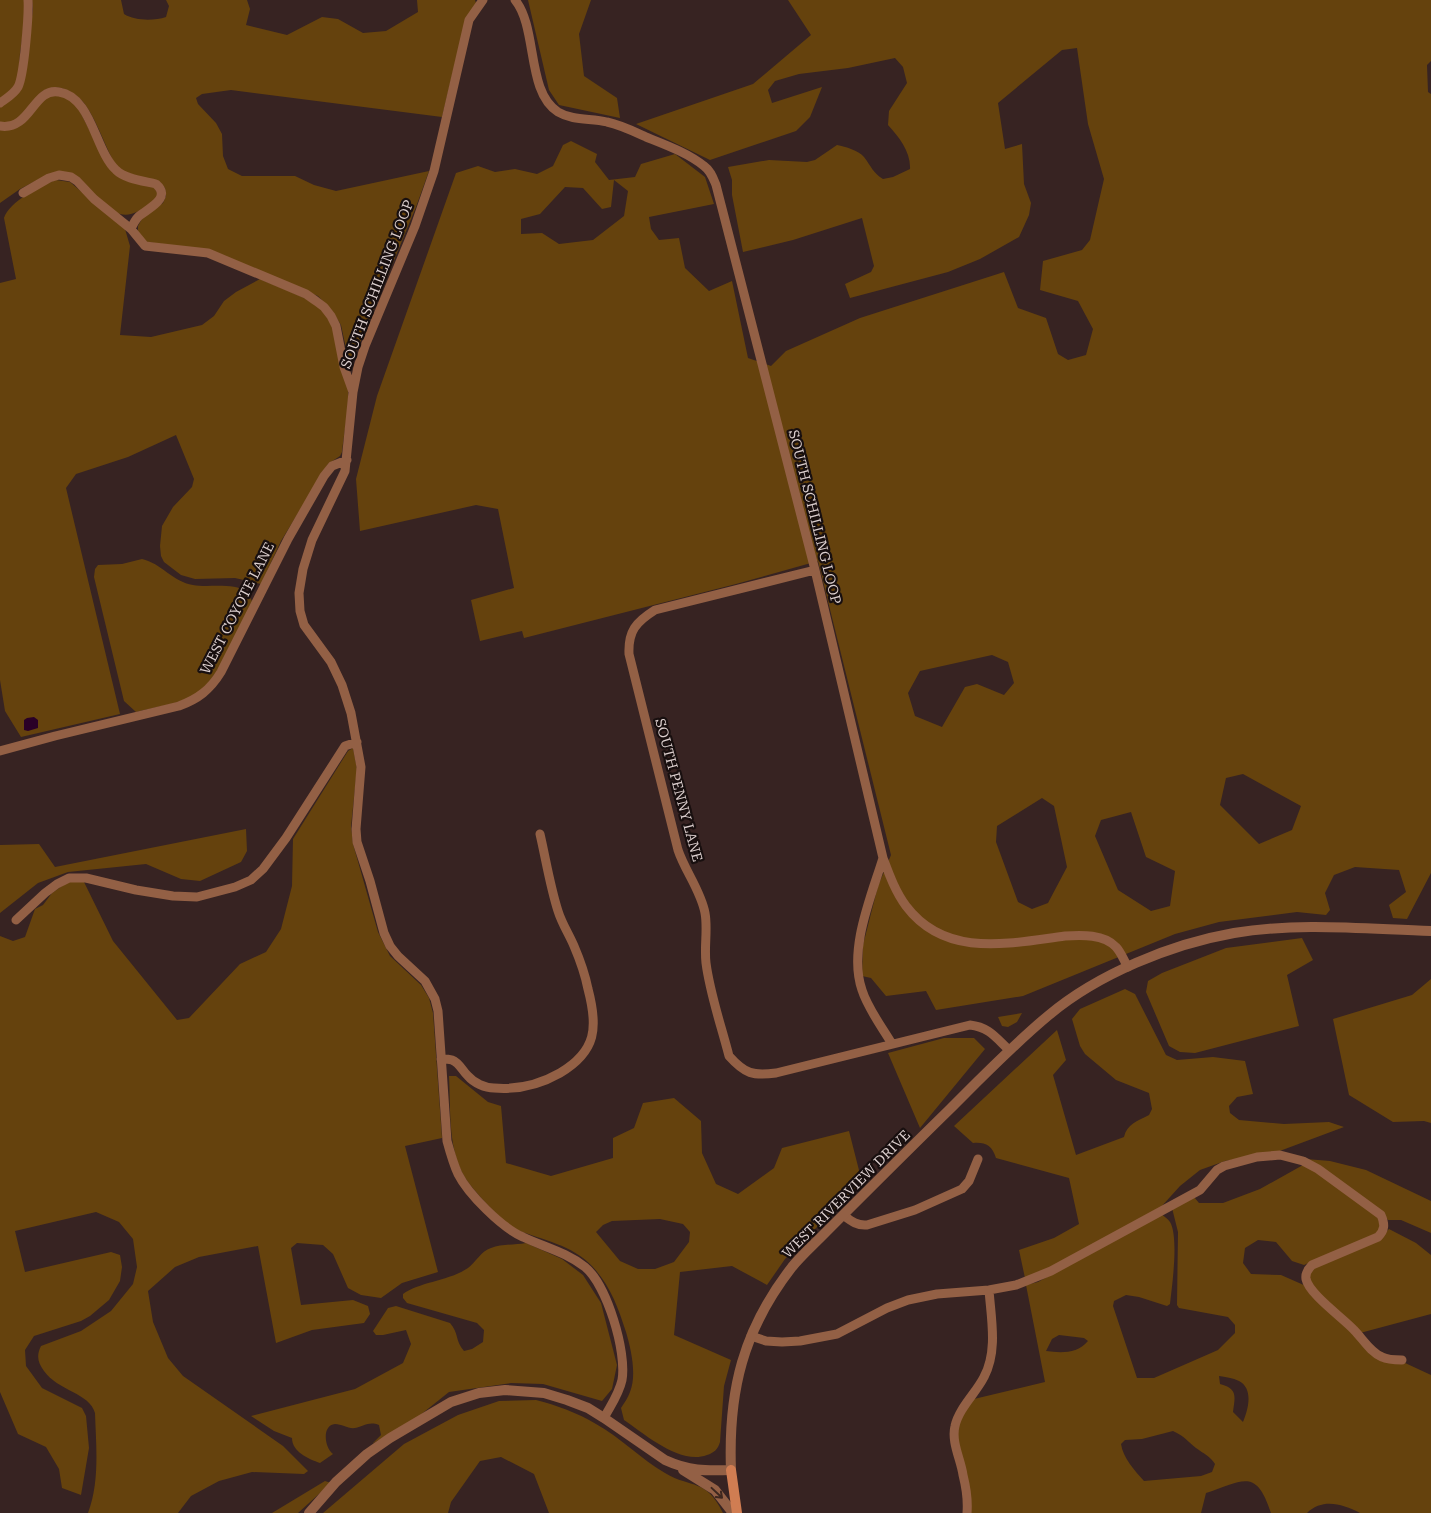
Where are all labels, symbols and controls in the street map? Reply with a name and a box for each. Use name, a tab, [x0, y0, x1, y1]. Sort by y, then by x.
street label: SOUTH SCHILLING LOOP	[337, 198, 417, 370]
street label: SOUTH SCHILLING LOOP	[786, 428, 844, 606]
street label: WEST COYOTE LANE	[197, 539, 277, 677]
street label: SOUTH PENNY LANE	[652, 717, 706, 863]
street label: WEST RIVERVIEW DRIVE	[779, 1127, 913, 1261]
one-way arrow	[710, 1487, 723, 1499]

